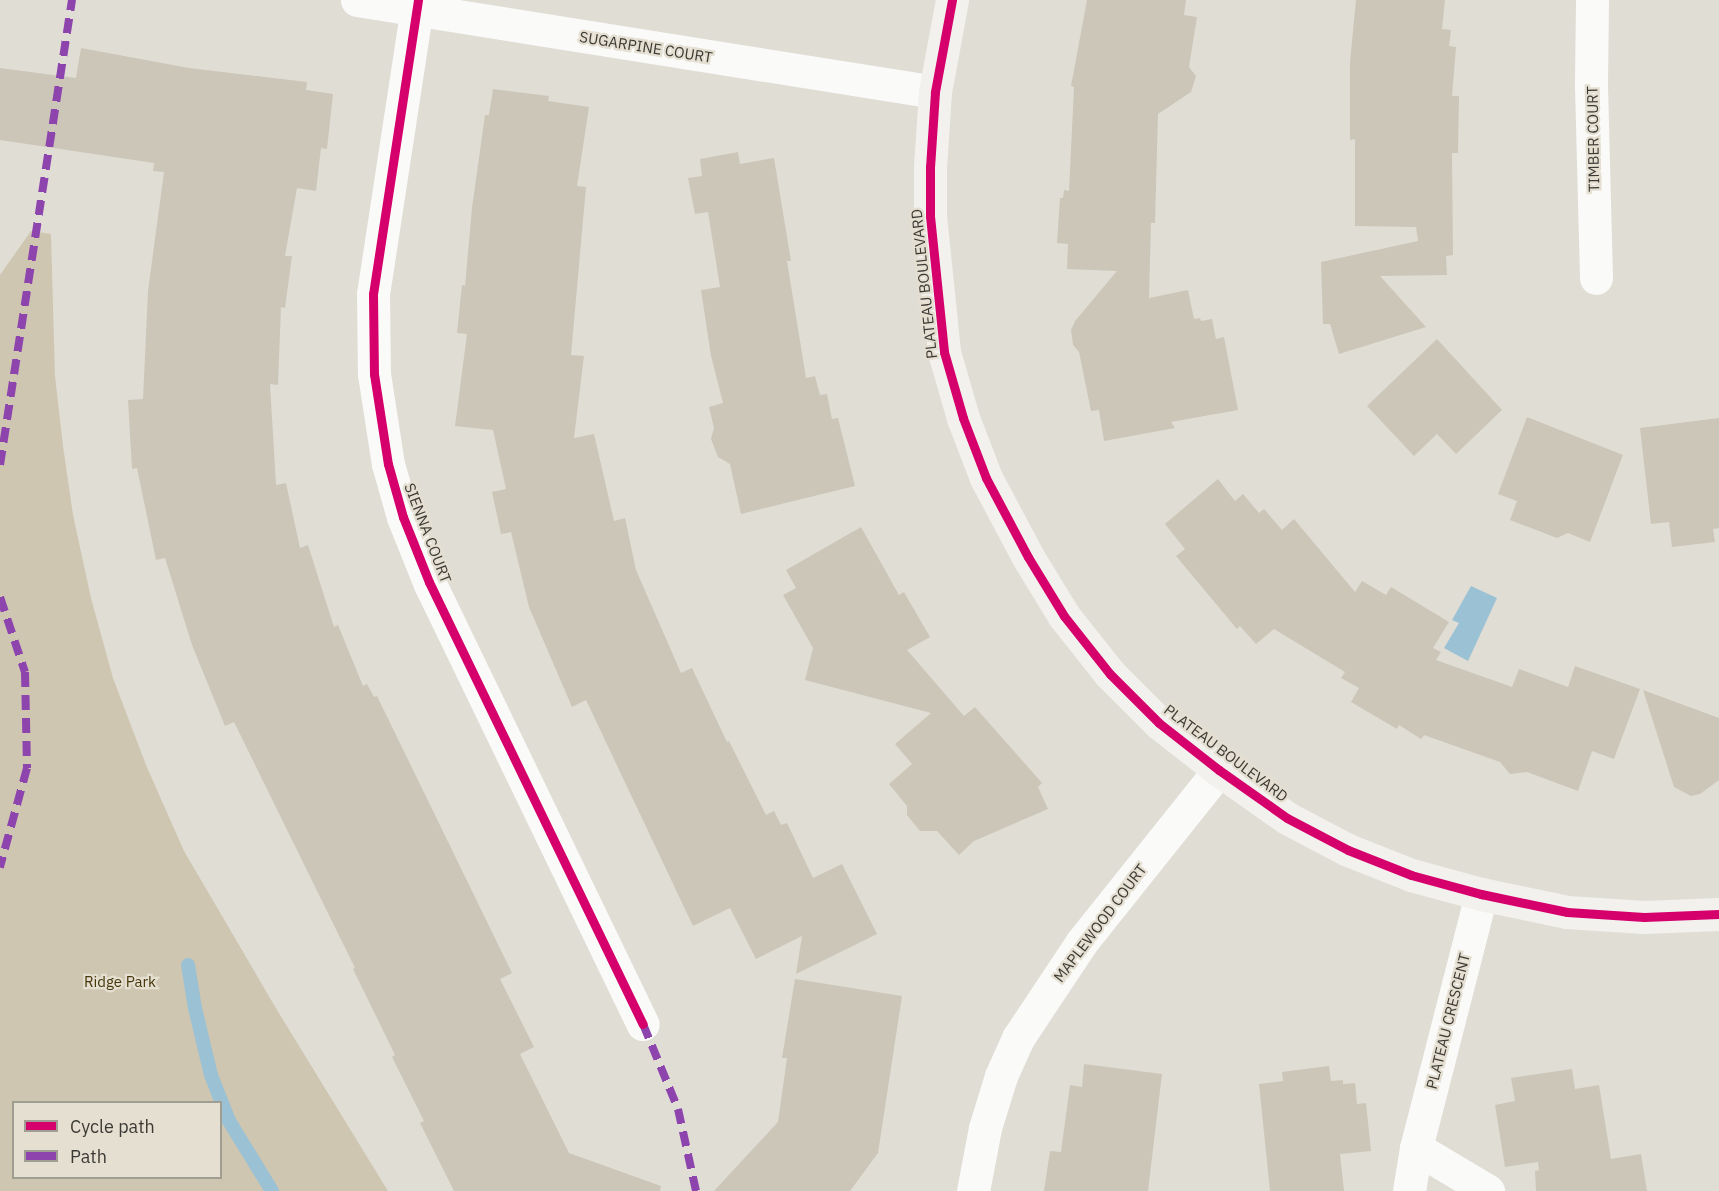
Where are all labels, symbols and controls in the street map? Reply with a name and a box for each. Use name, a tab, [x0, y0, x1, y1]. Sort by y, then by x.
street label: SUGARPINE COURT	[578, 28, 714, 66]
street label: TIMBER COURT	[1583, 86, 1603, 192]
street label: PLATEAU BOULEVARD	[907, 208, 941, 360]
street label: SIENNA COURT	[401, 481, 455, 585]
street label: PLATEAU BOULEVARD	[1160, 701, 1292, 805]
street label: MAPLEWOOD COURT	[1050, 860, 1150, 986]
street label: PLATEAU CRESCENT	[1422, 951, 1474, 1091]
park label: Ridge Park	[84, 973, 156, 991]
legend	[12, 1101, 222, 1179]
text: Cycle path	[70, 1115, 155, 1138]
text: Path	[70, 1145, 107, 1168]

